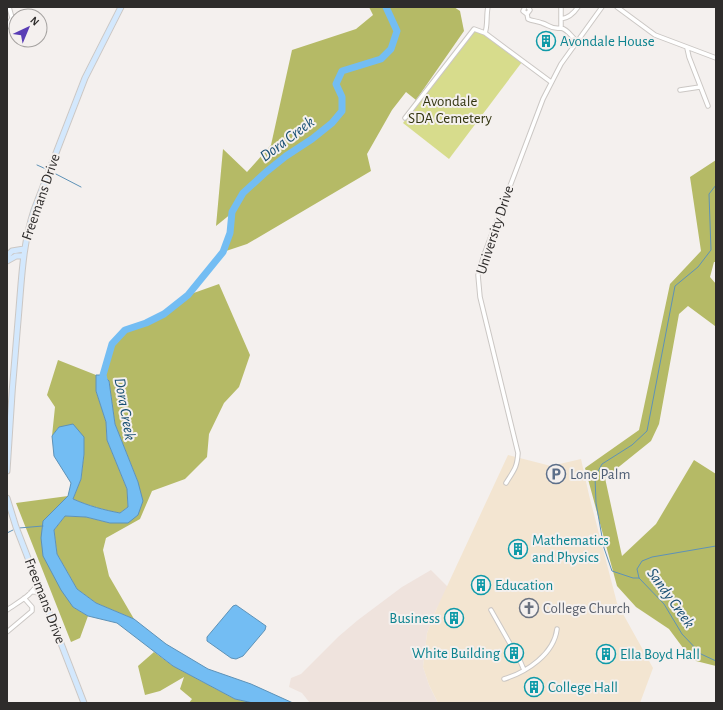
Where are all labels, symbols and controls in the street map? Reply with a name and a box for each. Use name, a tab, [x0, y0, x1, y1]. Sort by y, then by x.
north arrow	[8, 8, 48, 48]
text: N	[28, 15, 41, 28]
building icon: Avondale House	[535, 30, 557, 52]
place label: Avondale House	[560, 34, 655, 49]
park label: Avondale SDA Cemetery	[408, 94, 493, 126]
water label: Dora Creek	[257, 114, 317, 164]
street label: Freemans Drive	[19, 152, 63, 242]
street label: University Drive	[474, 184, 516, 276]
water label: Dora Creek	[112, 376, 138, 442]
parking icon: Lone Palm	[545, 463, 567, 485]
place label: Lone Palm	[570, 467, 630, 482]
place label: Mathematics and Physics	[532, 533, 609, 565]
building icon: Mathematics and Physics	[507, 538, 529, 560]
street label: Freemans Drive	[22, 556, 68, 646]
water label: Sandy Creek	[644, 565, 698, 631]
building icon: Education	[470, 574, 492, 596]
place label: Education	[495, 578, 553, 593]
church icon: College Church	[518, 597, 540, 619]
place label: College Church	[543, 601, 630, 616]
building icon: Business	[443, 607, 465, 629]
place label: Business	[389, 611, 440, 626]
building icon: White Building	[503, 642, 525, 664]
building icon: Ella Boyd Hall	[595, 643, 617, 665]
place label: White Building	[412, 646, 501, 661]
place label: Ella Boyd Hall	[620, 647, 700, 662]
building icon: College Hall	[523, 676, 545, 698]
place label: College Hall	[548, 680, 618, 695]

